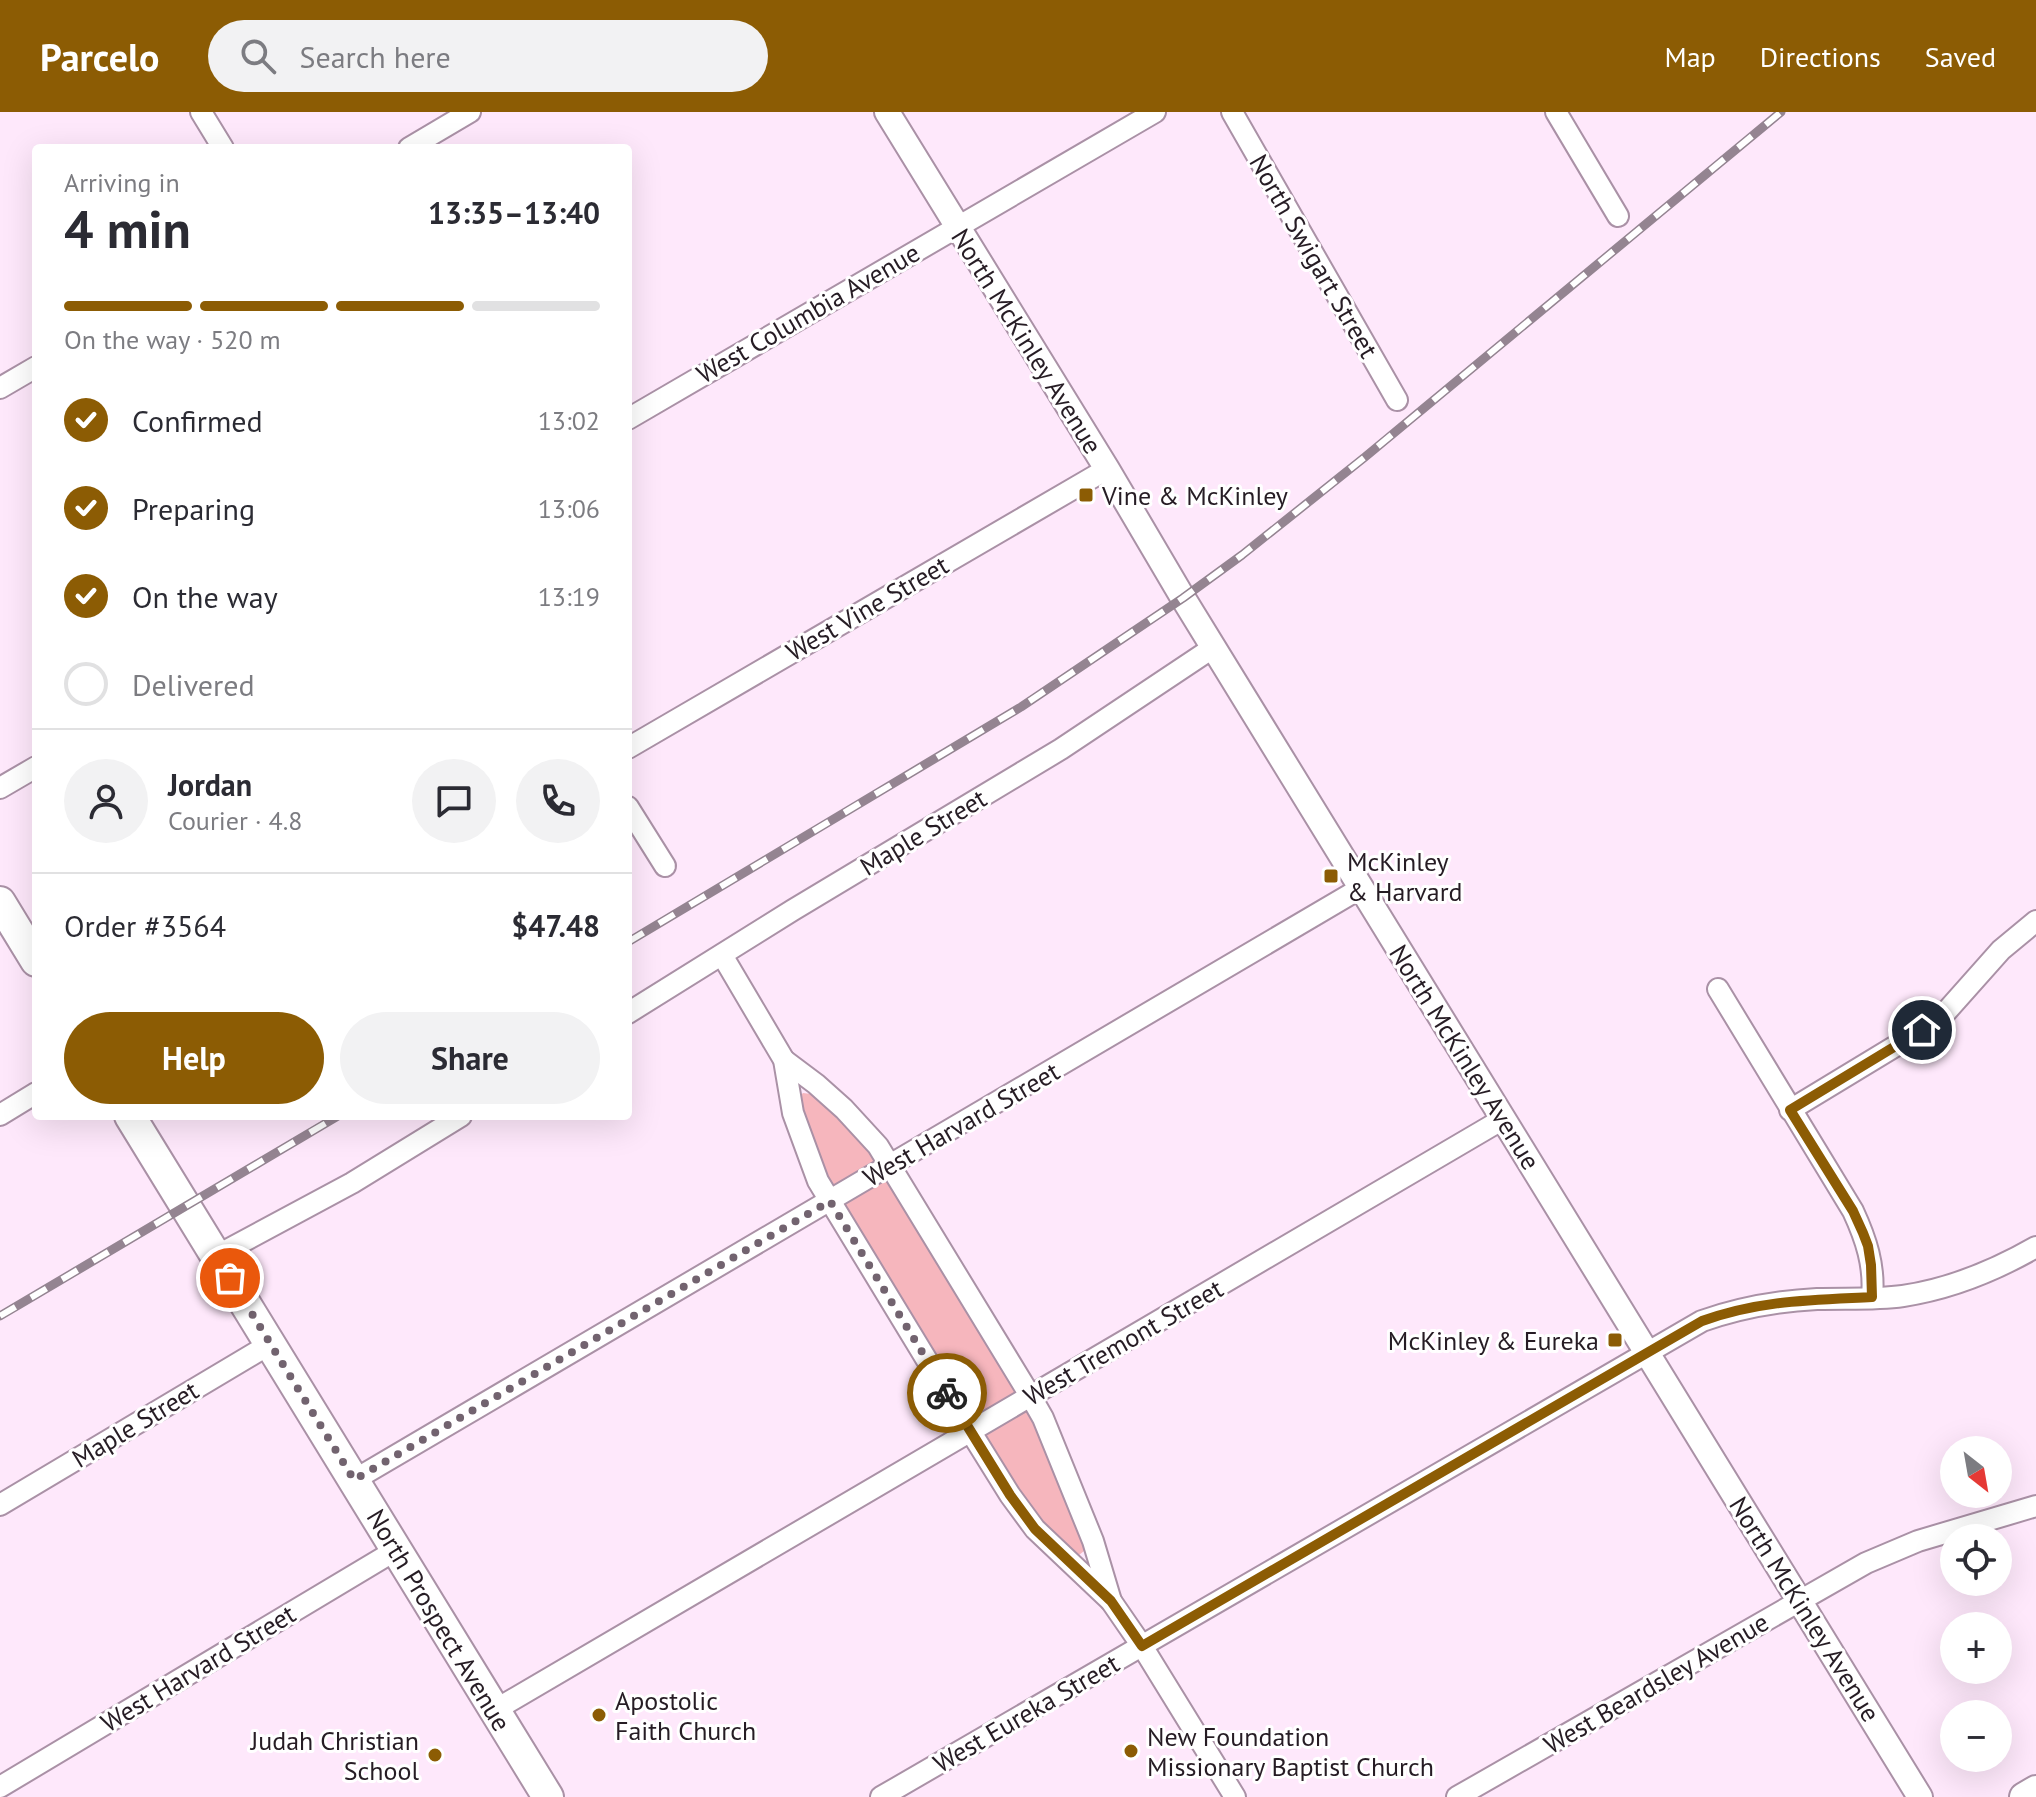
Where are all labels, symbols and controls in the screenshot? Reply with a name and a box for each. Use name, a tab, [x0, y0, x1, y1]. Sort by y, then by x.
search box	[208, 20, 768, 92]
text: Parcelo	[40, 32, 160, 81]
icon: search	[236, 34, 280, 78]
text: Search here	[300, 37, 451, 76]
text: Map	[1665, 38, 1716, 75]
text: Directions	[1760, 38, 1881, 75]
text: Saved	[1925, 38, 1996, 75]
street label: North Swigart Street	[1242, 148, 1386, 364]
text: Arriving in	[64, 166, 180, 199]
text: 13:35–13:40	[428, 193, 600, 232]
text: 4 min	[64, 195, 191, 262]
street label: North McKinley Avenue	[944, 222, 1110, 460]
street label: West Columbia Avenue	[691, 236, 925, 390]
text: On the way · 520 m	[64, 323, 281, 356]
icon: check	[64, 398, 108, 442]
text: Confirmed	[132, 401, 263, 440]
text: 13:02	[538, 404, 600, 437]
place label: Vine & McKinley	[1101, 479, 1288, 512]
icon: check	[64, 486, 108, 530]
marker: Vine & McKinley	[1077, 486, 1095, 504]
text: Preparing	[132, 489, 255, 528]
text: 13:06	[538, 492, 600, 525]
street label: West Vine Street	[780, 548, 954, 668]
icon: check	[64, 574, 108, 618]
text: On the way	[132, 577, 278, 616]
text: 13:19	[538, 580, 600, 613]
text: Delivered	[132, 665, 255, 704]
button: person	[64, 759, 148, 843]
button: chat	[412, 759, 496, 843]
button: phone	[516, 759, 600, 843]
text: Jordan	[168, 765, 252, 804]
street label: Maple Street	[854, 781, 992, 883]
text: Courier · 4.8	[168, 804, 302, 837]
place label: McKinley & Harvard	[1347, 845, 1463, 908]
marker: McKinley & Harvard	[1322, 867, 1340, 885]
text: Order #3564	[64, 906, 226, 945]
text: $47.48	[511, 906, 600, 945]
street label: North McKinley Avenue	[1382, 938, 1548, 1176]
pin	[1888, 996, 1956, 1064]
icon: home	[1900, 1008, 1944, 1052]
button: Help	[64, 1012, 324, 1104]
button: Share	[340, 1012, 600, 1104]
street label: West Harvard Street	[857, 1054, 1065, 1194]
pin	[196, 1244, 264, 1312]
icon: bag	[208, 1256, 252, 1300]
street label: West Tremont Street	[1017, 1271, 1229, 1412]
place label: McKinley & Eureka	[1388, 1324, 1599, 1357]
marker: McKinley & Eureka	[1606, 1331, 1624, 1349]
courier	[907, 1353, 987, 1433]
icon: bike	[925, 1371, 969, 1415]
street label: Maple Street	[66, 1373, 204, 1475]
north arrow	[1940, 1436, 2012, 1508]
map controls	[1940, 1436, 2012, 1772]
street label: North McKinley Avenue	[1722, 1490, 1888, 1728]
street label: North Prospect Avenue	[360, 1503, 518, 1737]
button: locate	[1940, 1524, 2012, 1596]
street label: West Harvard Street	[95, 1597, 301, 1739]
street label: West Beardsley Avenue	[1538, 1605, 1774, 1761]
button: +	[1940, 1612, 2012, 1684]
street label: West Eureka Street	[927, 1646, 1125, 1780]
place label: Apostolic Faith Church	[615, 1684, 756, 1747]
button: −	[1940, 1700, 2012, 1772]
marker: Apostolic Faith Church	[590, 1706, 608, 1724]
place label: New Foundation Missionary Baptist Church	[1147, 1720, 1434, 1783]
place label: Judah Christian School	[250, 1724, 419, 1787]
marker: New Foundation Missionary Baptist Church	[1122, 1742, 1140, 1760]
marker: Judah Christian School	[426, 1746, 444, 1764]

